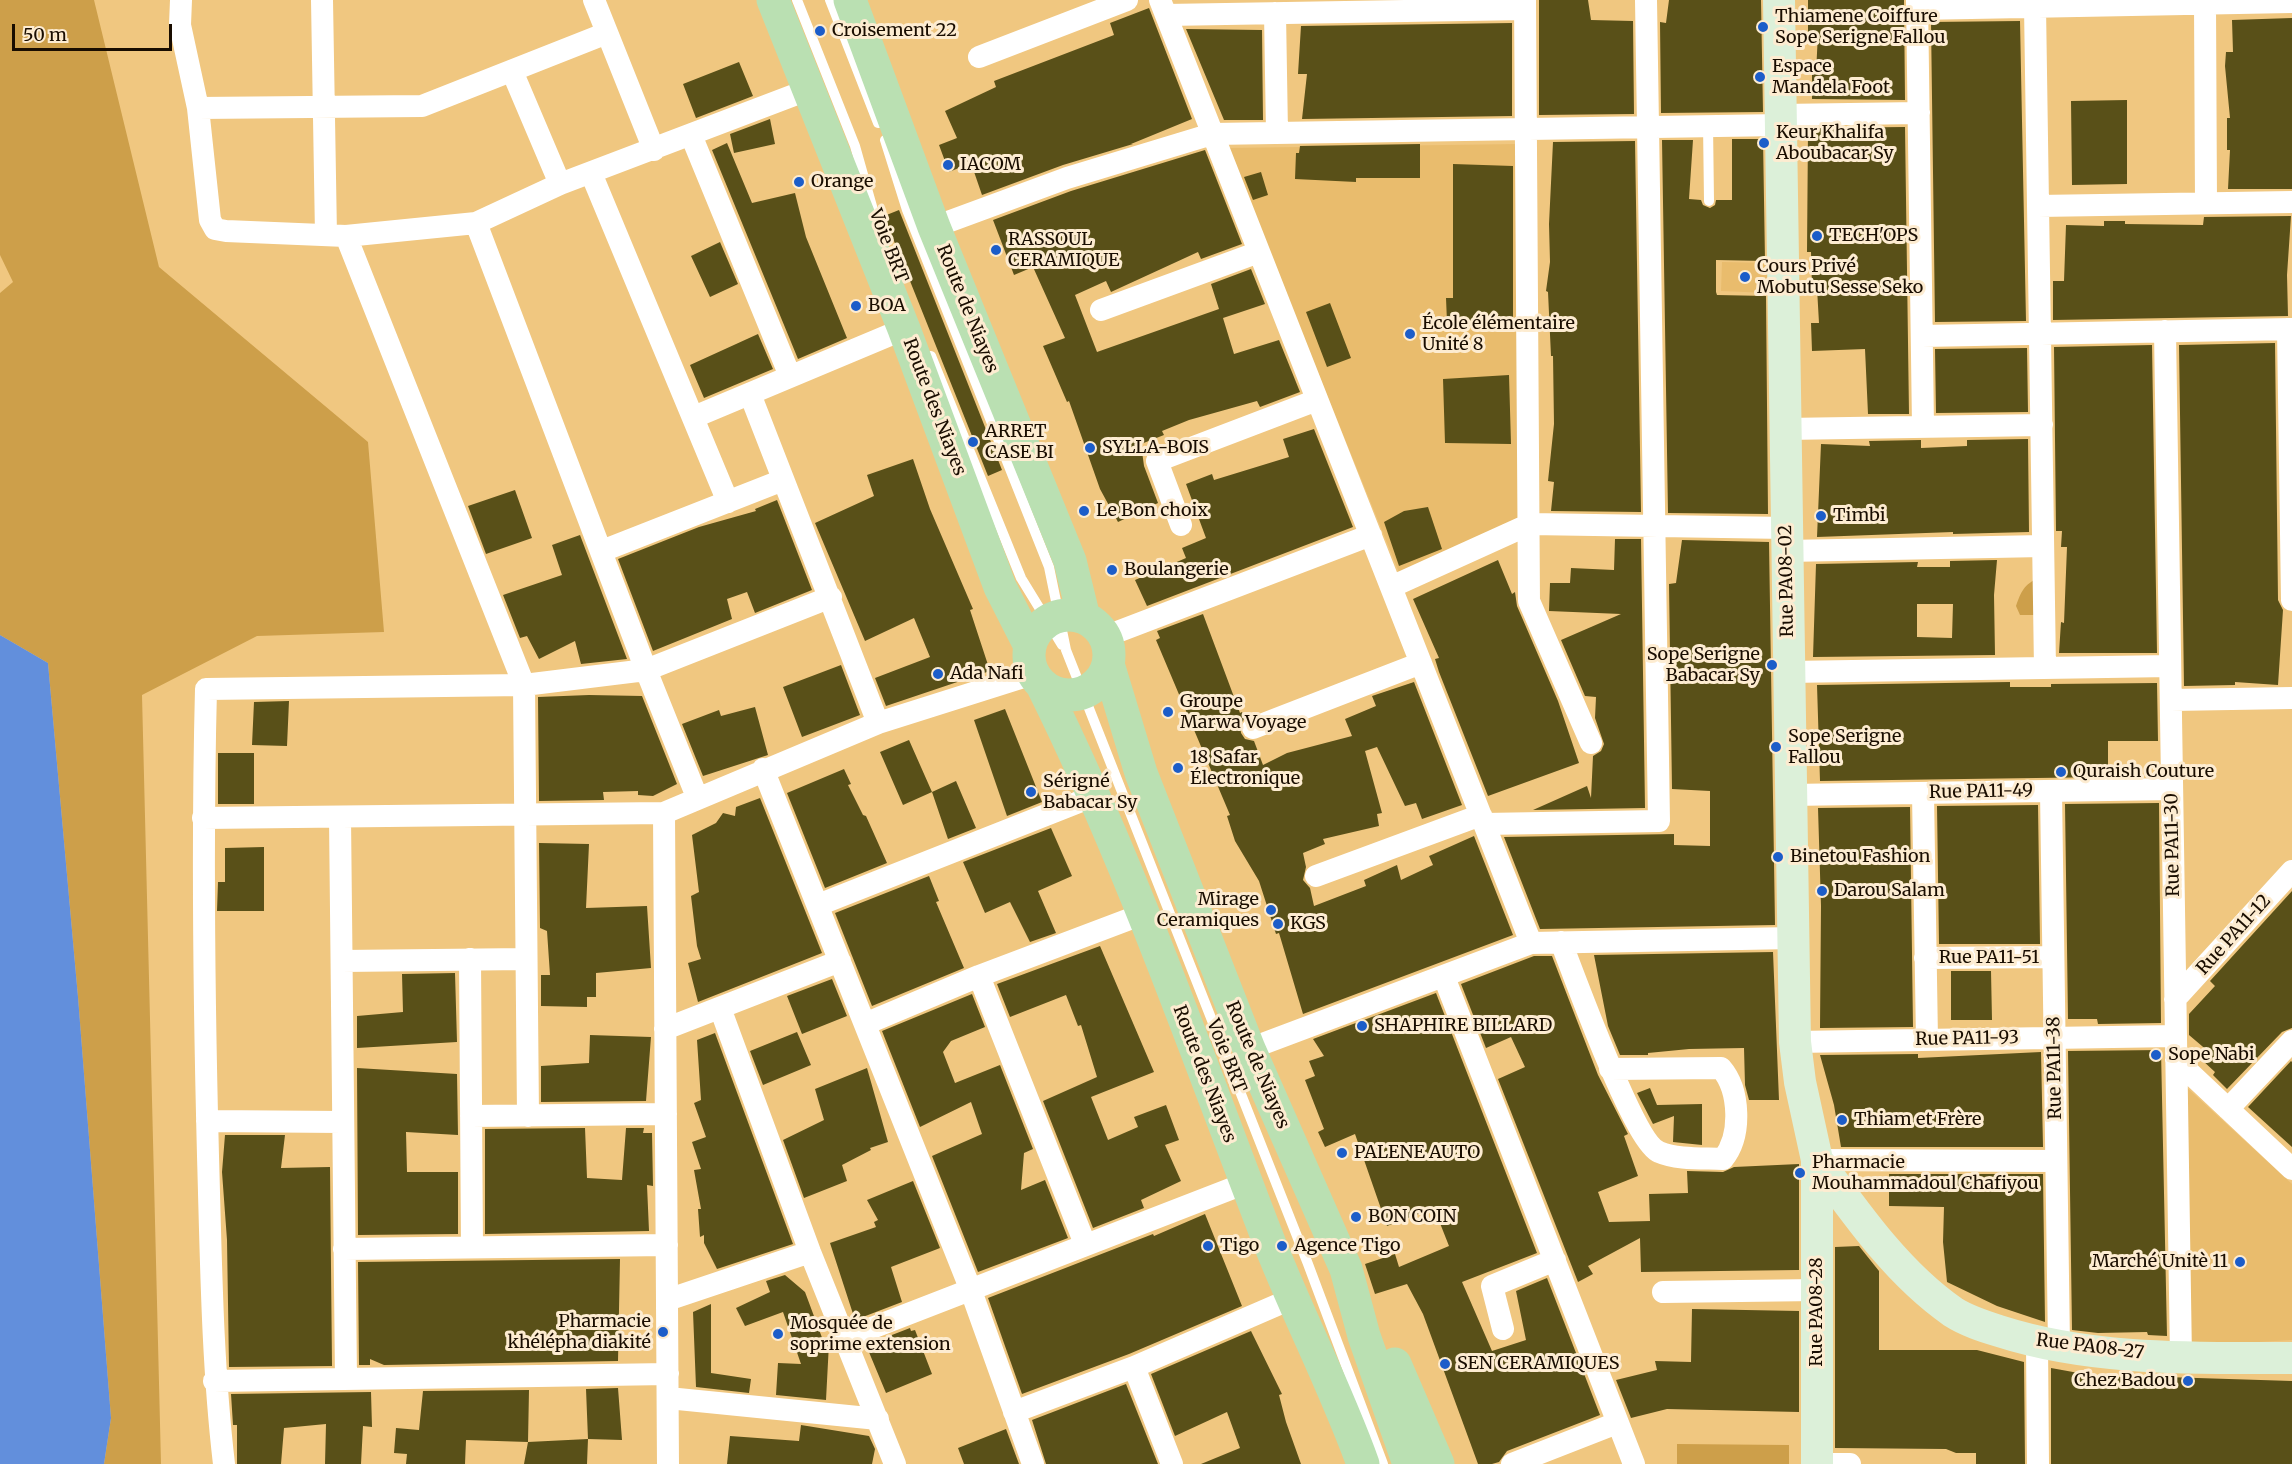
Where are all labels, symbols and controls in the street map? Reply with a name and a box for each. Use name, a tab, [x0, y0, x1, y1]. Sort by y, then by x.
place label: Thiamene Coiffure Sope Serigne Fallou	[1775, 6, 1945, 48]
scale bar	[15, 12, 176, 50]
place label: Croisement 22	[832, 20, 957, 42]
marker: Thiamene Coiffure Sope Serigne Fallou	[1756, 20, 1770, 34]
text: 50 m	[23, 23, 67, 46]
marker: Croisement 22	[813, 24, 827, 38]
place label: Espace Mandela Foot	[1772, 56, 1890, 98]
marker: Espace Mandela Foot	[1753, 70, 1767, 84]
place label: Keur Khalifa Aboubacar Sy	[1776, 122, 1894, 164]
marker: Keur Khalifa Aboubacar Sy	[1757, 136, 1771, 150]
place label: IACOM	[960, 154, 1021, 176]
marker: IACOM	[941, 158, 955, 172]
place label: Orange	[811, 171, 873, 193]
marker: Orange	[792, 175, 806, 189]
street label: Voie BRT	[864, 206, 912, 286]
place label: TECH'OPS	[1829, 225, 1918, 247]
place label: RASSOUL CERAMIQUE	[1008, 229, 1119, 272]
marker: TECH'OPS	[1810, 229, 1824, 243]
street label: Route de Niayes	[931, 242, 1003, 376]
marker: RASSOUL CERAMIQUE	[989, 243, 1003, 257]
place label: Cours Privé Mobutu Sesse Seko	[1757, 256, 1923, 298]
marker: Cours Privé Mobutu Sesse Seko	[1738, 270, 1752, 284]
place label: BOA	[868, 295, 906, 317]
marker: BOA	[849, 299, 863, 313]
place label: École élémentaire Unité 8	[1422, 313, 1575, 356]
marker: École élémentaire Unité 8	[1403, 327, 1417, 341]
street label: Route des Niayes	[898, 335, 970, 479]
place label: ARRET CASE BI	[985, 421, 1054, 464]
marker: ARRET CASE BI	[966, 435, 980, 449]
place label: SYLLA-BOIS	[1102, 437, 1209, 459]
marker: SYLLA-BOIS	[1083, 441, 1097, 455]
place label: Le Bon choix	[1096, 500, 1208, 522]
marker: Le Bon choix	[1077, 504, 1091, 518]
place label: Timbi	[1833, 505, 1886, 527]
marker: Timbi	[1814, 509, 1828, 523]
street label: Rue PA08-02	[1775, 525, 1799, 637]
place label: Boulangerie	[1124, 559, 1229, 581]
marker: Boulangerie	[1105, 563, 1119, 577]
place label: Sope Serigne Babacar Sy	[1647, 644, 1760, 686]
marker: Sope Serigne Babacar Sy	[1765, 658, 1779, 672]
place label: Ada Nafi	[950, 663, 1024, 685]
marker: Ada Nafi	[931, 667, 945, 681]
place label: Groupe Marwa Voyage	[1180, 691, 1306, 734]
marker: Groupe Marwa Voyage	[1161, 705, 1175, 719]
place label: Sope Serigne Fallou	[1788, 726, 1901, 768]
marker: Sope Serigne Fallou	[1769, 740, 1783, 754]
place label: 18 Safar Électronique	[1190, 747, 1300, 789]
marker: 18 Safar Électronique	[1171, 761, 1185, 775]
place label: Quraish Couture	[2073, 761, 2214, 783]
marker: Quraish Couture	[2054, 765, 2068, 779]
place label: Sérigné Babacar Sy	[1043, 771, 1138, 814]
street label: Rue PA11-49	[1929, 780, 2033, 804]
marker: Sérigné Babacar Sy	[1024, 785, 1038, 799]
street label: Rue PA11-30	[2161, 793, 2185, 897]
place label: Binetou Fashion	[1790, 846, 1930, 868]
marker: Binetou Fashion	[1771, 850, 1785, 864]
place label: Darou Salam	[1834, 880, 1945, 902]
marker: Darou Salam	[1815, 884, 1829, 898]
place label: Mirage Ceramiques	[1157, 889, 1259, 932]
street label: Rue PA11-12	[2192, 890, 2276, 980]
marker: Mirage Ceramiques	[1264, 903, 1278, 917]
place label: KGS	[1290, 913, 1326, 935]
marker: KGS	[1271, 917, 1285, 931]
street label: Rue PA11-51	[1939, 947, 2039, 969]
street label: Route de Niayes	[1220, 998, 1294, 1132]
street label: Route des Niayes	[1168, 1002, 1240, 1146]
place label: SHAPHIRE BILLARD	[1374, 1015, 1552, 1037]
street label: Voie BRT	[1201, 1016, 1251, 1096]
street label: Rue PA11-38	[2043, 1016, 2067, 1120]
marker: SHAPHIRE BILLARD	[1355, 1019, 1369, 1033]
street label: Rue PA11-93	[1915, 1027, 2019, 1051]
place label: Sope Nabi	[2168, 1044, 2254, 1066]
marker: Sope Nabi	[2149, 1048, 2163, 1062]
place label: Thiam et Frère	[1854, 1109, 1981, 1131]
marker: Thiam et Frère	[1835, 1113, 1849, 1127]
place label: PALENE AUTO	[1354, 1142, 1480, 1164]
marker: PALENE AUTO	[1335, 1146, 1349, 1160]
place label: Pharmacie Mouhammadoul Chafiyou	[1812, 1152, 2039, 1194]
marker: Pharmacie Mouhammadoul Chafiyou	[1793, 1166, 1807, 1180]
place label: BON COIN	[1368, 1206, 1456, 1228]
marker: BON COIN	[1349, 1210, 1363, 1224]
place label: Tigo	[1220, 1235, 1259, 1257]
place label: Agence Tigo	[1294, 1235, 1401, 1257]
marker: Tigo	[1201, 1239, 1215, 1253]
marker: Agence Tigo	[1275, 1239, 1289, 1253]
place label: Marché Unitè 11	[2092, 1251, 2228, 1273]
marker: Marché Unitè 11	[2233, 1255, 2247, 1269]
street label: Rue PA08-28	[1806, 1257, 1828, 1367]
place label: Pharmacie khélépha diakité	[507, 1311, 651, 1354]
place label: Mosquée de soprime extension	[790, 1313, 951, 1356]
marker: Pharmacie khélépha diakité	[656, 1325, 670, 1339]
marker: Mosquée de soprime extension	[771, 1327, 785, 1341]
street label: Rue PA08-27	[2035, 1330, 2145, 1364]
place label: SEN CERAMIQUES	[1457, 1353, 1619, 1375]
marker: SEN CERAMIQUES	[1438, 1357, 1452, 1371]
place label: Chez Badou	[2074, 1370, 2176, 1392]
marker: Chez Badou	[2181, 1374, 2195, 1388]

